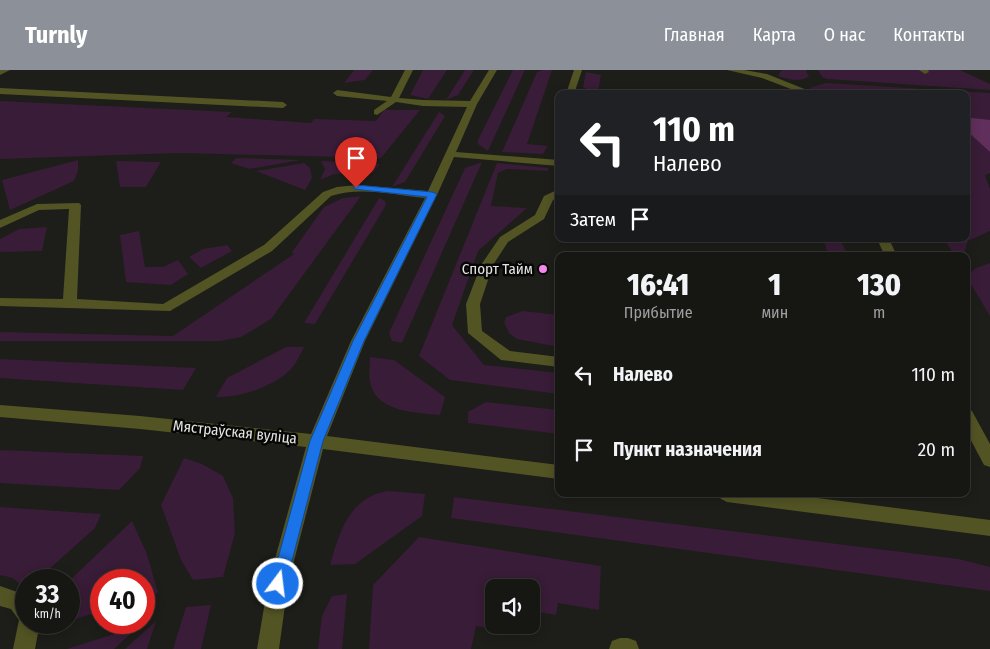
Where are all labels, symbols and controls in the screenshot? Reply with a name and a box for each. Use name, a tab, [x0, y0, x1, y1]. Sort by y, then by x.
text: Turnly	[25, 21, 87, 49]
text: Главная	[664, 24, 725, 46]
text: Карта	[753, 24, 796, 46]
text: О нас	[824, 24, 865, 46]
text: Контакты	[893, 24, 965, 46]
text: 110 m	[653, 108, 735, 150]
icon: left	[570, 110, 635, 175]
pin	[335, 137, 377, 188]
icon: arrive	[342, 144, 370, 172]
text: Налево	[653, 150, 722, 177]
icon: arrive	[626, 205, 654, 233]
text: Затем	[570, 208, 616, 231]
place label: Спорт Тайм	[462, 260, 533, 278]
marker: Спорт Тайм	[537, 263, 549, 275]
text: 16:41	[627, 267, 689, 303]
text: 1	[768, 267, 781, 303]
text: 130	[857, 267, 901, 303]
text: Прибытие	[624, 303, 693, 322]
text: мин	[761, 303, 788, 322]
text: m	[873, 303, 885, 322]
icon: left	[570, 361, 598, 389]
text: Налево	[613, 363, 673, 386]
text: 110 m	[911, 363, 955, 386]
street label: Мястраўская вуліца	[172, 417, 298, 447]
icon: arrive	[570, 436, 598, 464]
text: Пункт назначения	[613, 438, 762, 461]
text: 20 m	[918, 438, 955, 461]
position arrow	[251, 557, 303, 609]
speed limit sign: 40	[90, 569, 155, 634]
map controls	[485, 579, 540, 634]
button: sound	[485, 579, 540, 634]
text: 33	[36, 580, 59, 610]
text: km/h	[34, 607, 61, 621]

